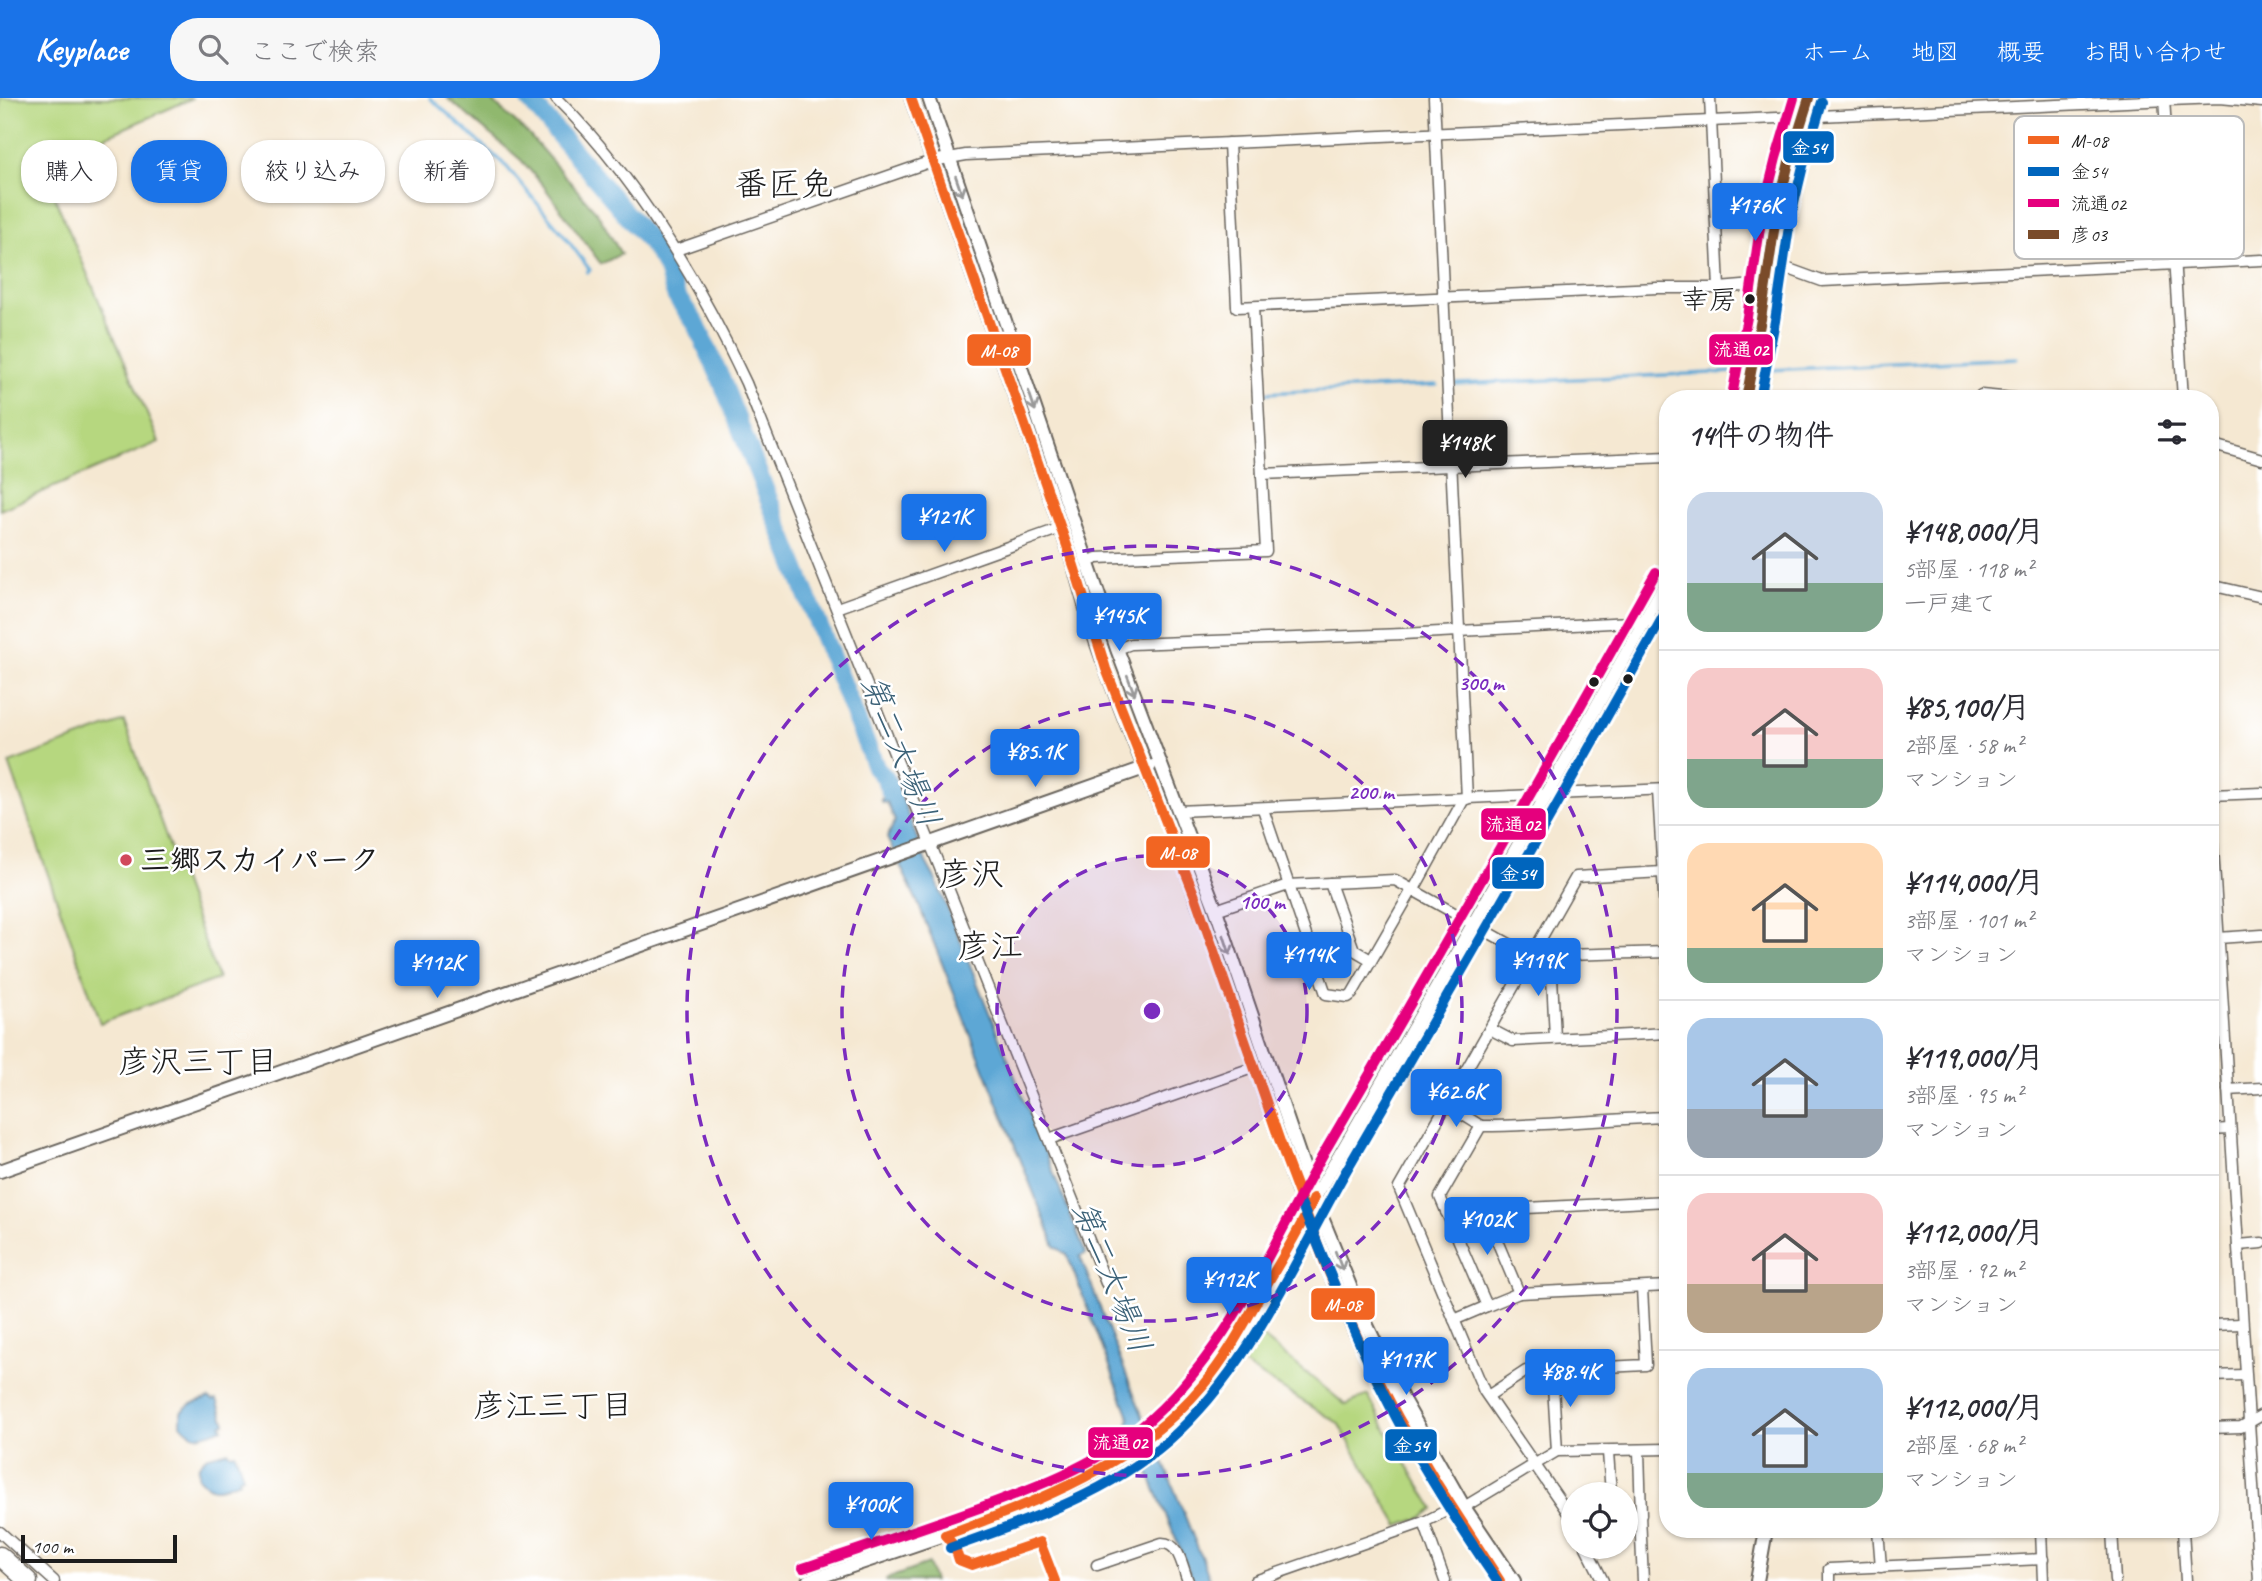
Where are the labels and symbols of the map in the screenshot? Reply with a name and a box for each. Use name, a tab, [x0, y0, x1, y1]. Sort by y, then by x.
legend	[2014, 116, 2244, 259]
text: M-08	[2071, 129, 2110, 153]
line badge: 金54	[1782, 130, 1835, 164]
text: 金54	[1791, 136, 1829, 160]
text: 金54	[2071, 160, 2110, 184]
district label: 番匠免	[735, 163, 834, 205]
one-way arrow	[954, 174, 966, 196]
pin: ¥176K	[1706, 184, 1804, 243]
text: 流通02	[2071, 192, 2128, 216]
text: 彦03	[2071, 223, 2109, 247]
place label: 幸房	[1681, 282, 1737, 317]
marker: 幸房	[1743, 292, 1757, 306]
line badge: M-08	[966, 333, 1032, 367]
line badge: 流通02	[1708, 333, 1774, 366]
text: 流通02	[1713, 338, 1771, 362]
text: M-08	[980, 339, 1020, 363]
one-way arrow	[1027, 390, 1039, 412]
pin: ¥148K	[1416, 420, 1514, 480]
pin: ¥121K	[895, 494, 993, 554]
pin: ¥145K	[1070, 594, 1168, 653]
water label: 第二大場川	[852, 669, 950, 833]
text: 300 m	[1458, 670, 1506, 696]
unlabelled marker	[1621, 672, 1635, 686]
one-way arrow	[1125, 674, 1138, 696]
unlabelled marker	[1587, 675, 1601, 689]
pin: ¥85.1K	[978, 730, 1092, 789]
text: 200 m	[1348, 779, 1396, 805]
line badge: 流通02	[1480, 807, 1547, 841]
text: 流通02	[1485, 813, 1543, 837]
line badge: M-08	[1145, 835, 1211, 869]
place label: 三郷スカイパーク	[140, 841, 379, 879]
text: M-08	[1159, 841, 1199, 865]
marker: 三郷スカイパーク	[118, 852, 134, 868]
district label: 彦沢	[938, 853, 1004, 895]
line badge: 金54	[1491, 856, 1545, 890]
text: 金54	[1500, 862, 1538, 886]
text: 100 m	[1239, 889, 1287, 915]
district label: 彦江	[957, 925, 1023, 967]
pin: ¥114K	[1260, 932, 1358, 992]
one-way arrow	[1222, 933, 1234, 955]
pin: ¥119K	[1489, 939, 1587, 998]
pin: ¥112K	[388, 940, 486, 1000]
centre of rings	[1140, 999, 1164, 1023]
district label: 彦沢三丁目	[118, 1041, 278, 1082]
pin: ¥62.6K	[1399, 1070, 1513, 1129]
water label: 第二大場川	[1063, 1195, 1161, 1359]
pin: ¥102K	[1438, 1198, 1536, 1257]
one-way arrow	[1334, 1250, 1347, 1272]
pin: ¥112K	[1180, 1258, 1278, 1317]
line badge: M-08	[1310, 1287, 1376, 1321]
text: M-08	[1324, 1293, 1364, 1317]
pin: ¥117K	[1357, 1338, 1455, 1397]
pin: ¥88.4K	[1513, 1350, 1627, 1409]
district label: 彦江三丁目	[473, 1385, 633, 1426]
line badge: 流通02	[1087, 1426, 1154, 1459]
line badge: 金54	[1384, 1428, 1438, 1462]
text: 流通02	[1092, 1431, 1150, 1455]
text: 金54	[1393, 1434, 1431, 1458]
pin: ¥100K	[822, 1482, 920, 1542]
scale bar	[21, 1532, 177, 1564]

